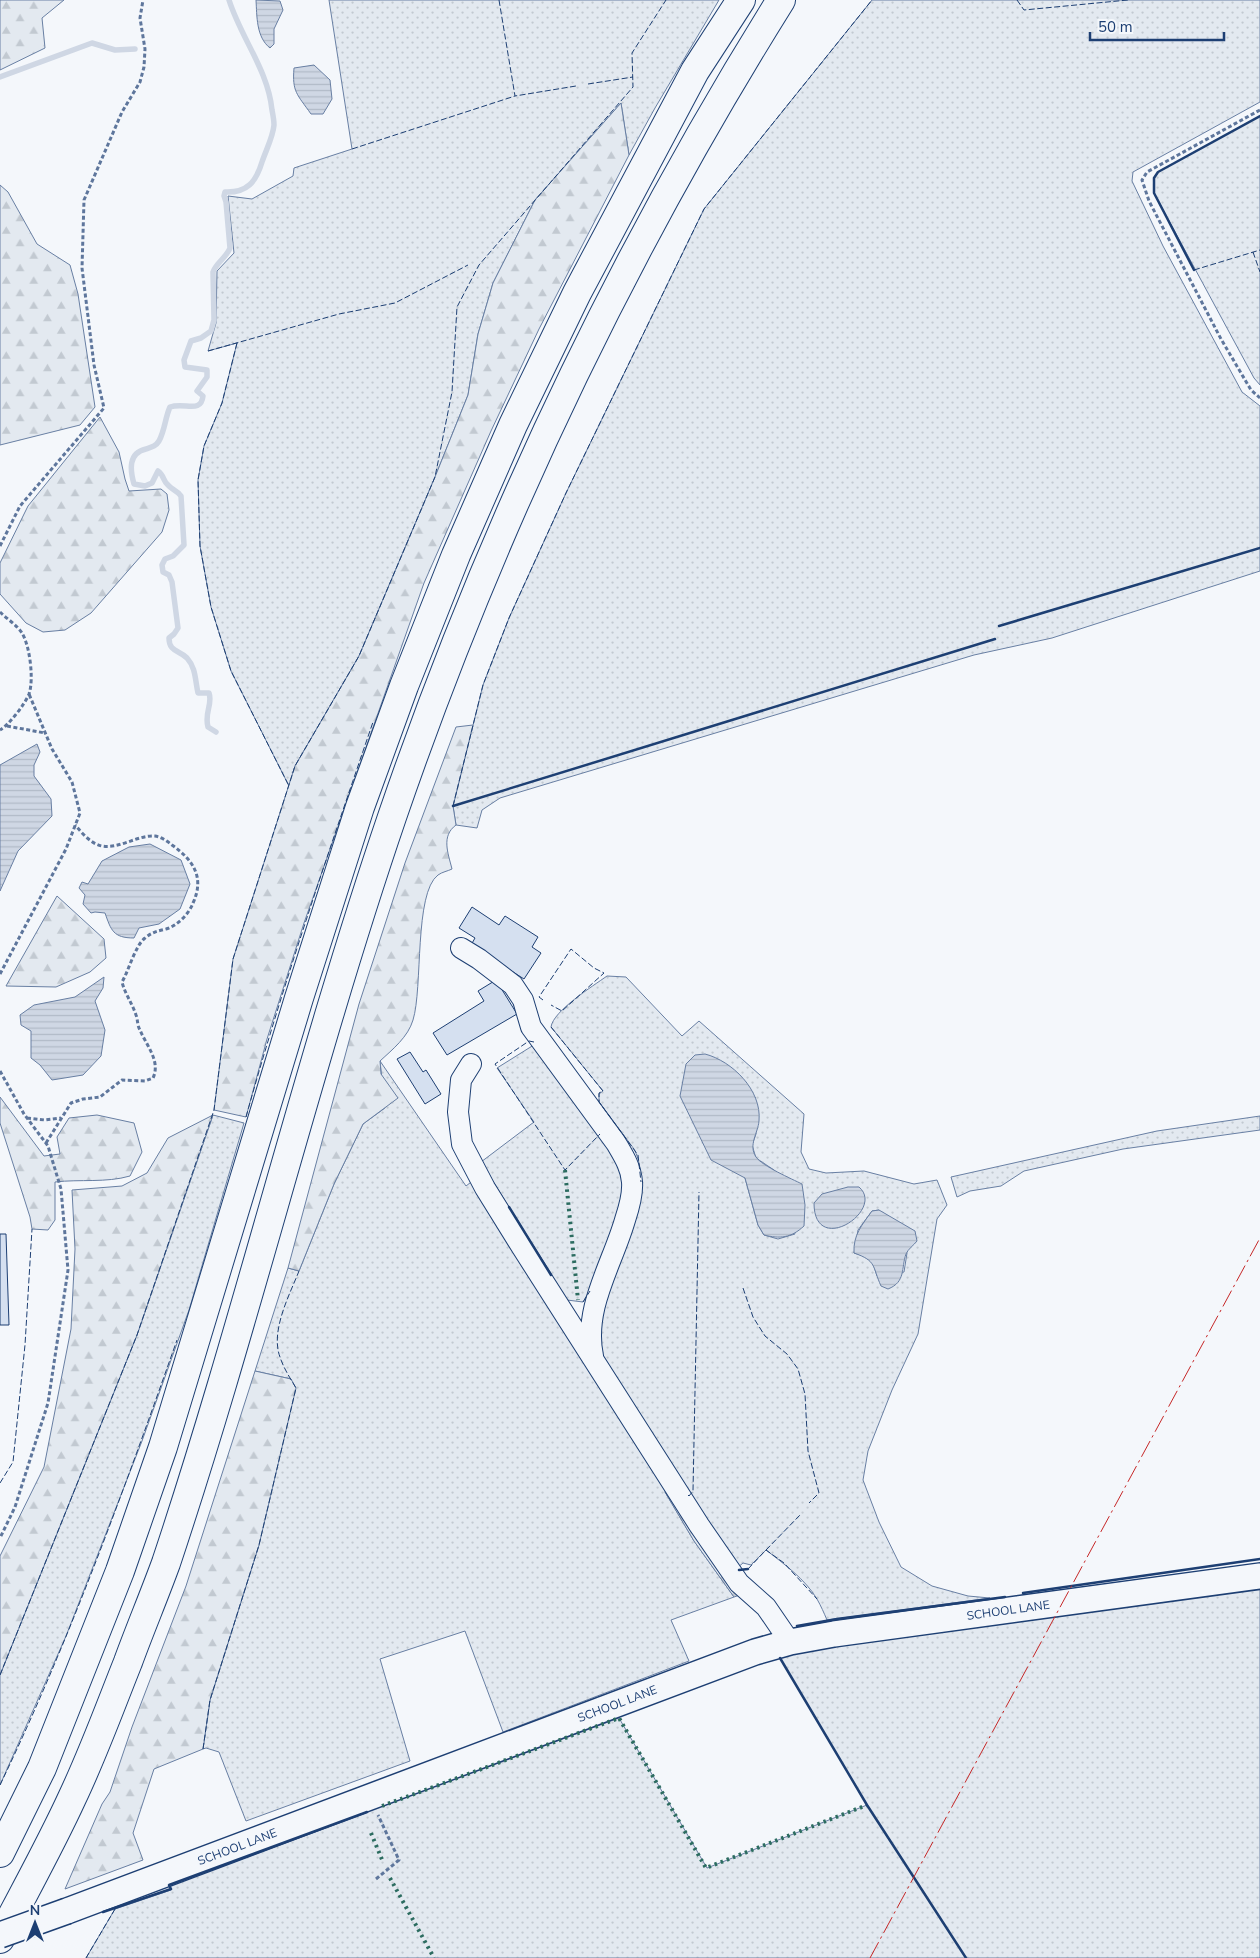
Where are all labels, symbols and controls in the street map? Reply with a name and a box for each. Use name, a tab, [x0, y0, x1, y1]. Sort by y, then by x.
scale bar	[1090, 10, 1224, 42]
text: 50 m	[1098, 17, 1133, 37]
street label: SCHOOL LANE	[966, 1597, 1051, 1624]
street label: SCHOOL LANE	[575, 1682, 659, 1726]
street label: SCHOOL LANE	[195, 1825, 279, 1869]
north arrow	[10, 1898, 60, 1948]
text: N	[30, 1901, 40, 1920]

